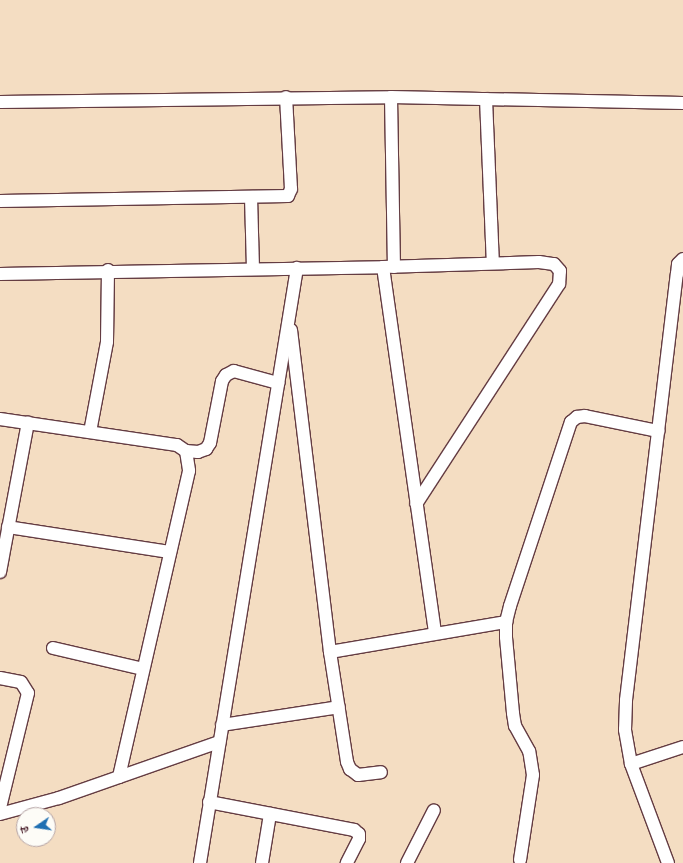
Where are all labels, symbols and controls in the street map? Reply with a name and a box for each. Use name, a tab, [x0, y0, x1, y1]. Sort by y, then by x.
north arrow	[16, 807, 56, 847]
text: उ	[17, 825, 34, 834]

